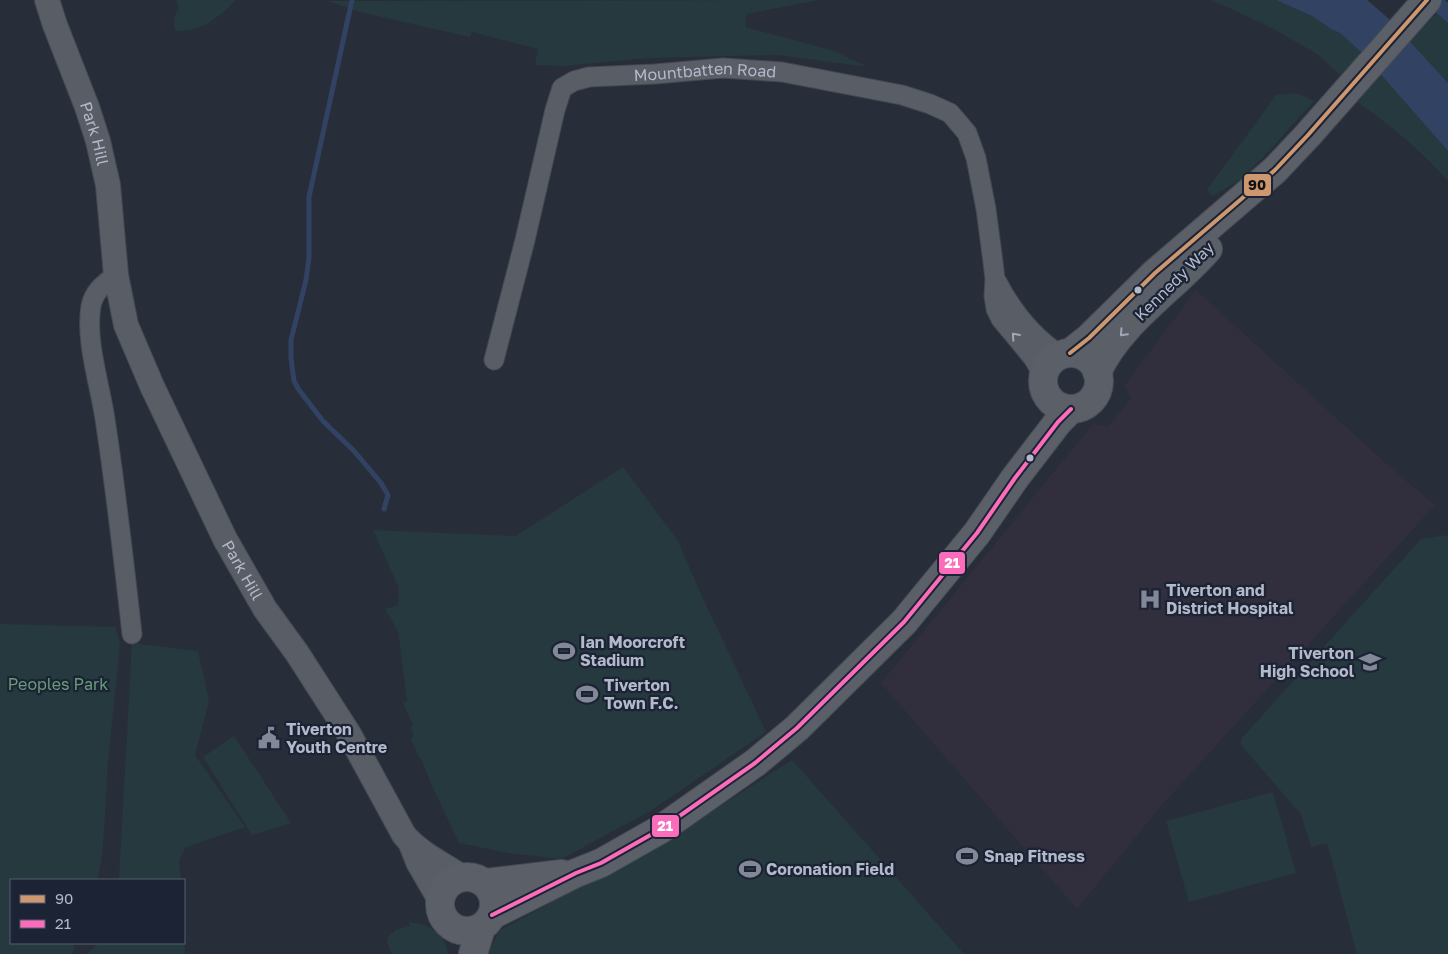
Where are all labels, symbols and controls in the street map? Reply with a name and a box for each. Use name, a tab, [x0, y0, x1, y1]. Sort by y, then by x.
street label: Mountbatten Road	[633, 58, 777, 85]
street label: Park Hill	[76, 99, 113, 167]
line badge: 90	[1243, 173, 1272, 197]
text: 90	[1248, 176, 1266, 193]
street label: Kennedy Way	[1130, 237, 1218, 325]
unlabelled marker	[1133, 285, 1143, 295]
one-way arrow	[1120, 328, 1129, 337]
one-way arrow	[1012, 332, 1021, 341]
unlabelled marker	[1025, 453, 1035, 463]
street label: Park Hill	[218, 537, 268, 603]
line badge: 21	[938, 551, 966, 575]
text: 21	[944, 554, 960, 571]
place label: Tiverton and District Hospital	[1166, 580, 1294, 618]
hospital icon: Tiverton and District Hospital	[1137, 586, 1163, 612]
place label: Ian Moorcroft Stadium	[580, 632, 685, 670]
sports icon: Ian Moorcroft Stadium	[551, 638, 577, 664]
place label: Tiverton High School	[1260, 643, 1355, 681]
school or university icon: Tiverton High School	[1357, 649, 1383, 675]
park label: Peoples Park	[8, 674, 108, 694]
place label: Tiverton Town F.C.	[604, 675, 679, 713]
sports icon: Tiverton Town F.C.	[574, 681, 600, 707]
place label: Tiverton Youth Centre	[286, 719, 387, 757]
public building icon: Tiverton Youth Centre	[256, 725, 282, 751]
line badge: 21	[651, 814, 680, 838]
text: 21	[657, 817, 673, 834]
sports icon: Snap Fitness	[954, 843, 980, 869]
place label: Snap Fitness	[984, 846, 1085, 866]
sports icon: Coronation Field	[737, 856, 763, 882]
place label: Coronation Field	[766, 859, 894, 879]
legend	[10, 879, 185, 944]
text: 90	[55, 889, 73, 907]
text: 21	[55, 914, 71, 932]

